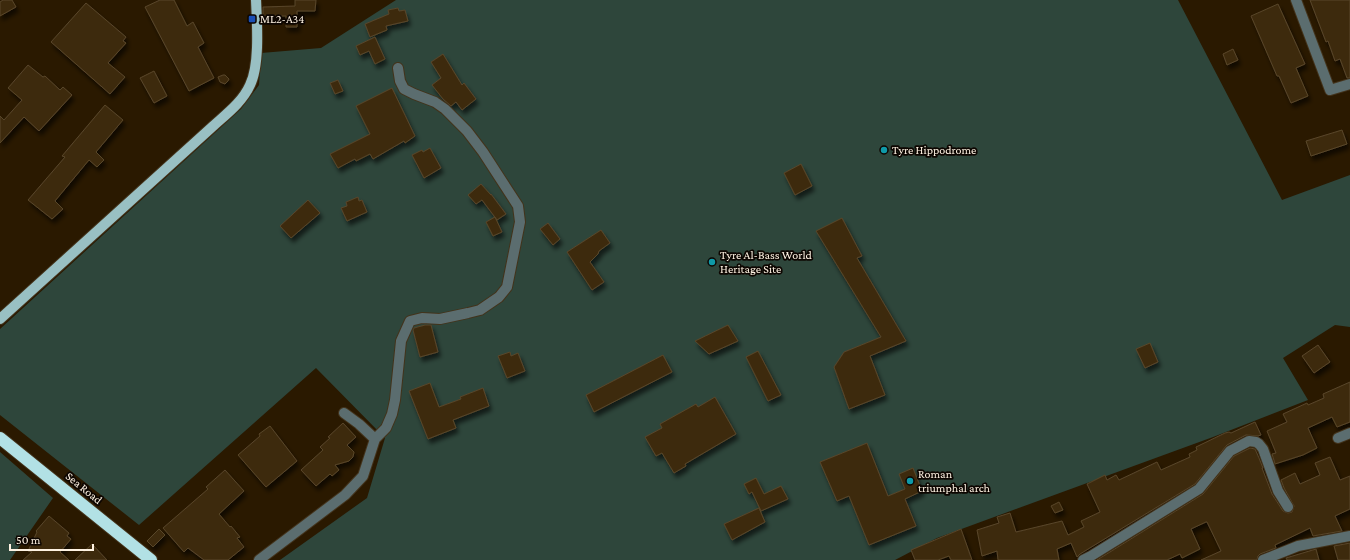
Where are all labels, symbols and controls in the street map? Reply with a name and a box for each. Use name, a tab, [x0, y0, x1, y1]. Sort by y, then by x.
place label: ML2-A34	[260, 12, 304, 26]
marker: ML2-A34	[247, 14, 257, 24]
place label: Tyre Hippodrome	[892, 143, 976, 157]
marker: Tyre Hippodrome	[879, 145, 889, 155]
place label: Tyre Al-Bass World Heritage Site	[720, 248, 813, 276]
marker: Tyre Al-Bass World Heritage Site	[707, 257, 717, 267]
place label: Roman triumphal arch	[918, 467, 991, 495]
street label: Sea Road	[63, 469, 106, 507]
marker: Roman triumphal arch	[905, 476, 915, 486]
scale bar	[10, 526, 93, 552]
text: 50 m	[16, 533, 41, 547]

